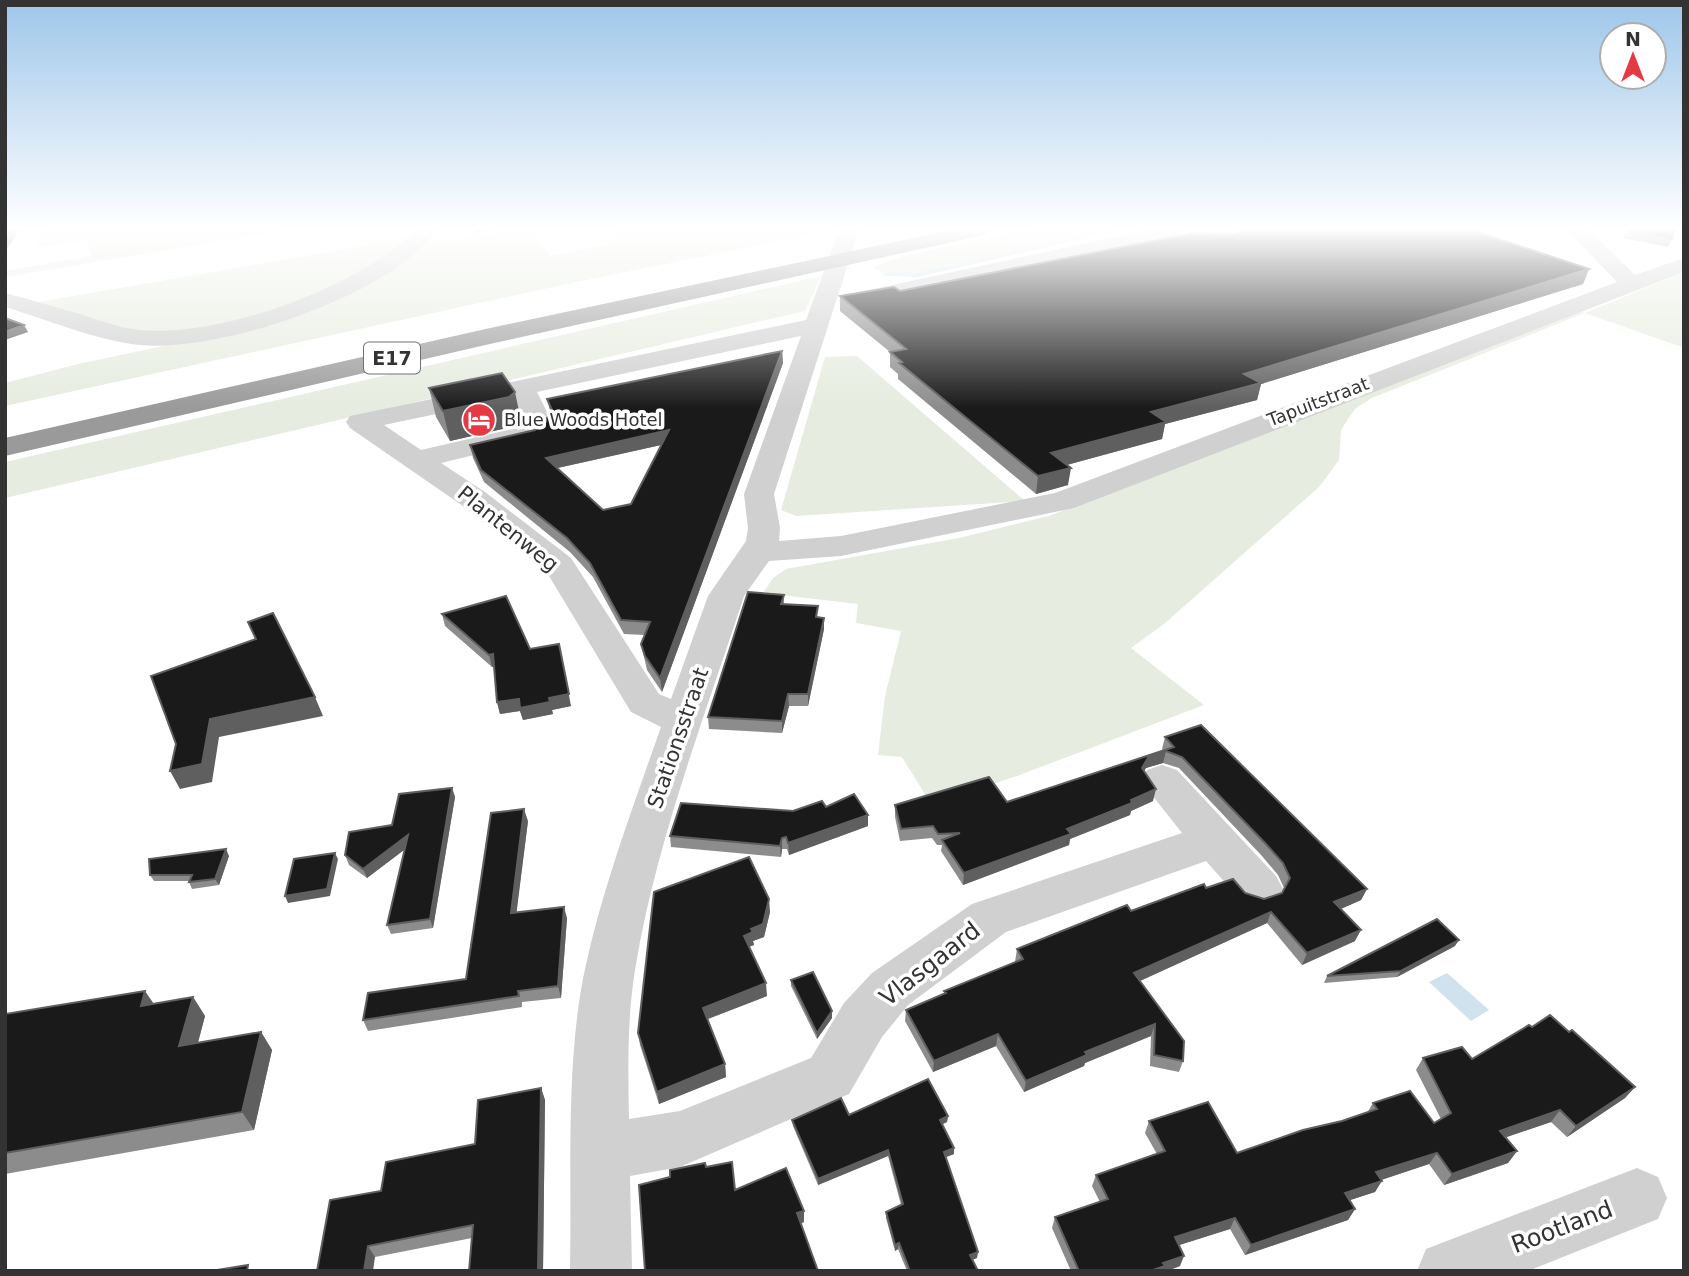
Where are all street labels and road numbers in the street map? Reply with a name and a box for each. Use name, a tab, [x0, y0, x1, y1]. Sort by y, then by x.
road number: E17	[364, 342, 420, 374]
street label: Tapuitstraat	[1263, 373, 1371, 431]
street label: Plantenweg	[453, 481, 563, 577]
street label: Stationsstraat	[643, 664, 713, 812]
street label: Vlasgaard	[874, 916, 986, 1012]
street label: Rootland	[1507, 1195, 1617, 1259]

